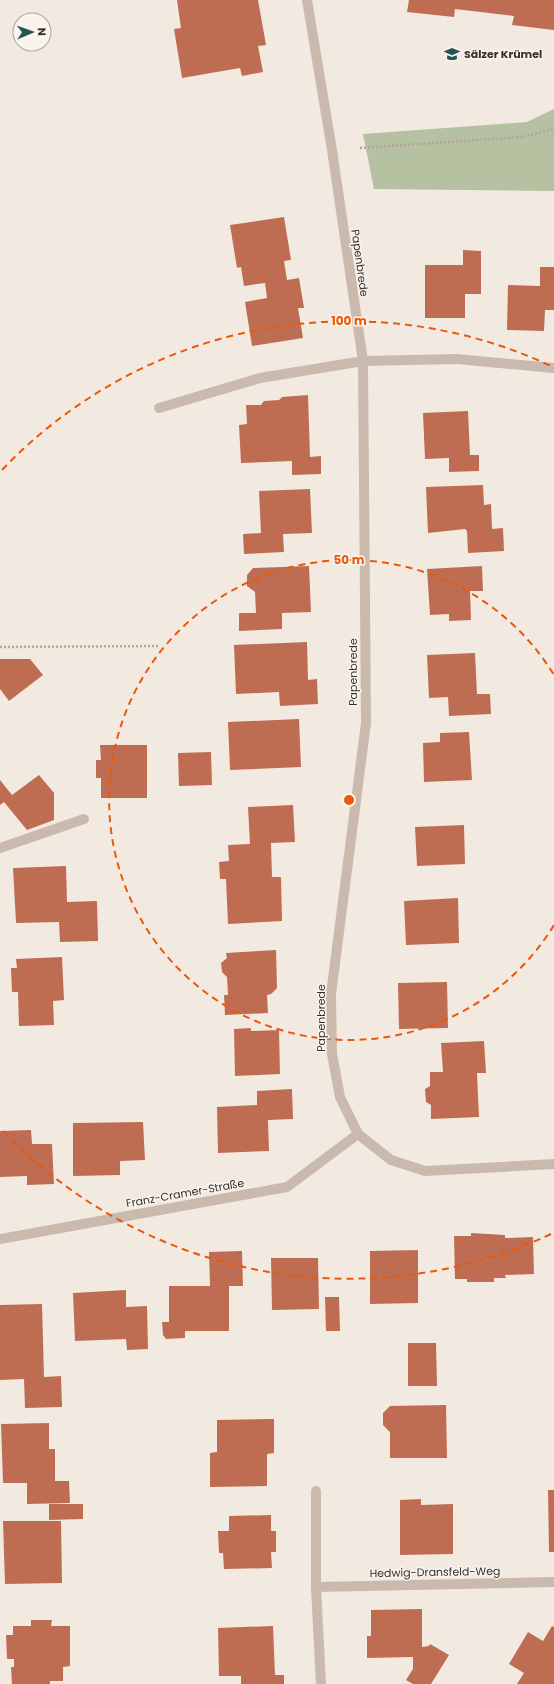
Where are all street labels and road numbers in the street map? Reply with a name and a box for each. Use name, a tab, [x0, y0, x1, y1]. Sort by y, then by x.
street label: Papenbrede	[347, 228, 373, 298]
street label: Papenbrede	[345, 638, 361, 706]
street label: Papenbrede	[313, 984, 329, 1052]
street label: Franz-Cramer-Straße	[125, 1175, 246, 1211]
street label: Hedwig-Dransfeld-Weg	[369, 1563, 501, 1581]

